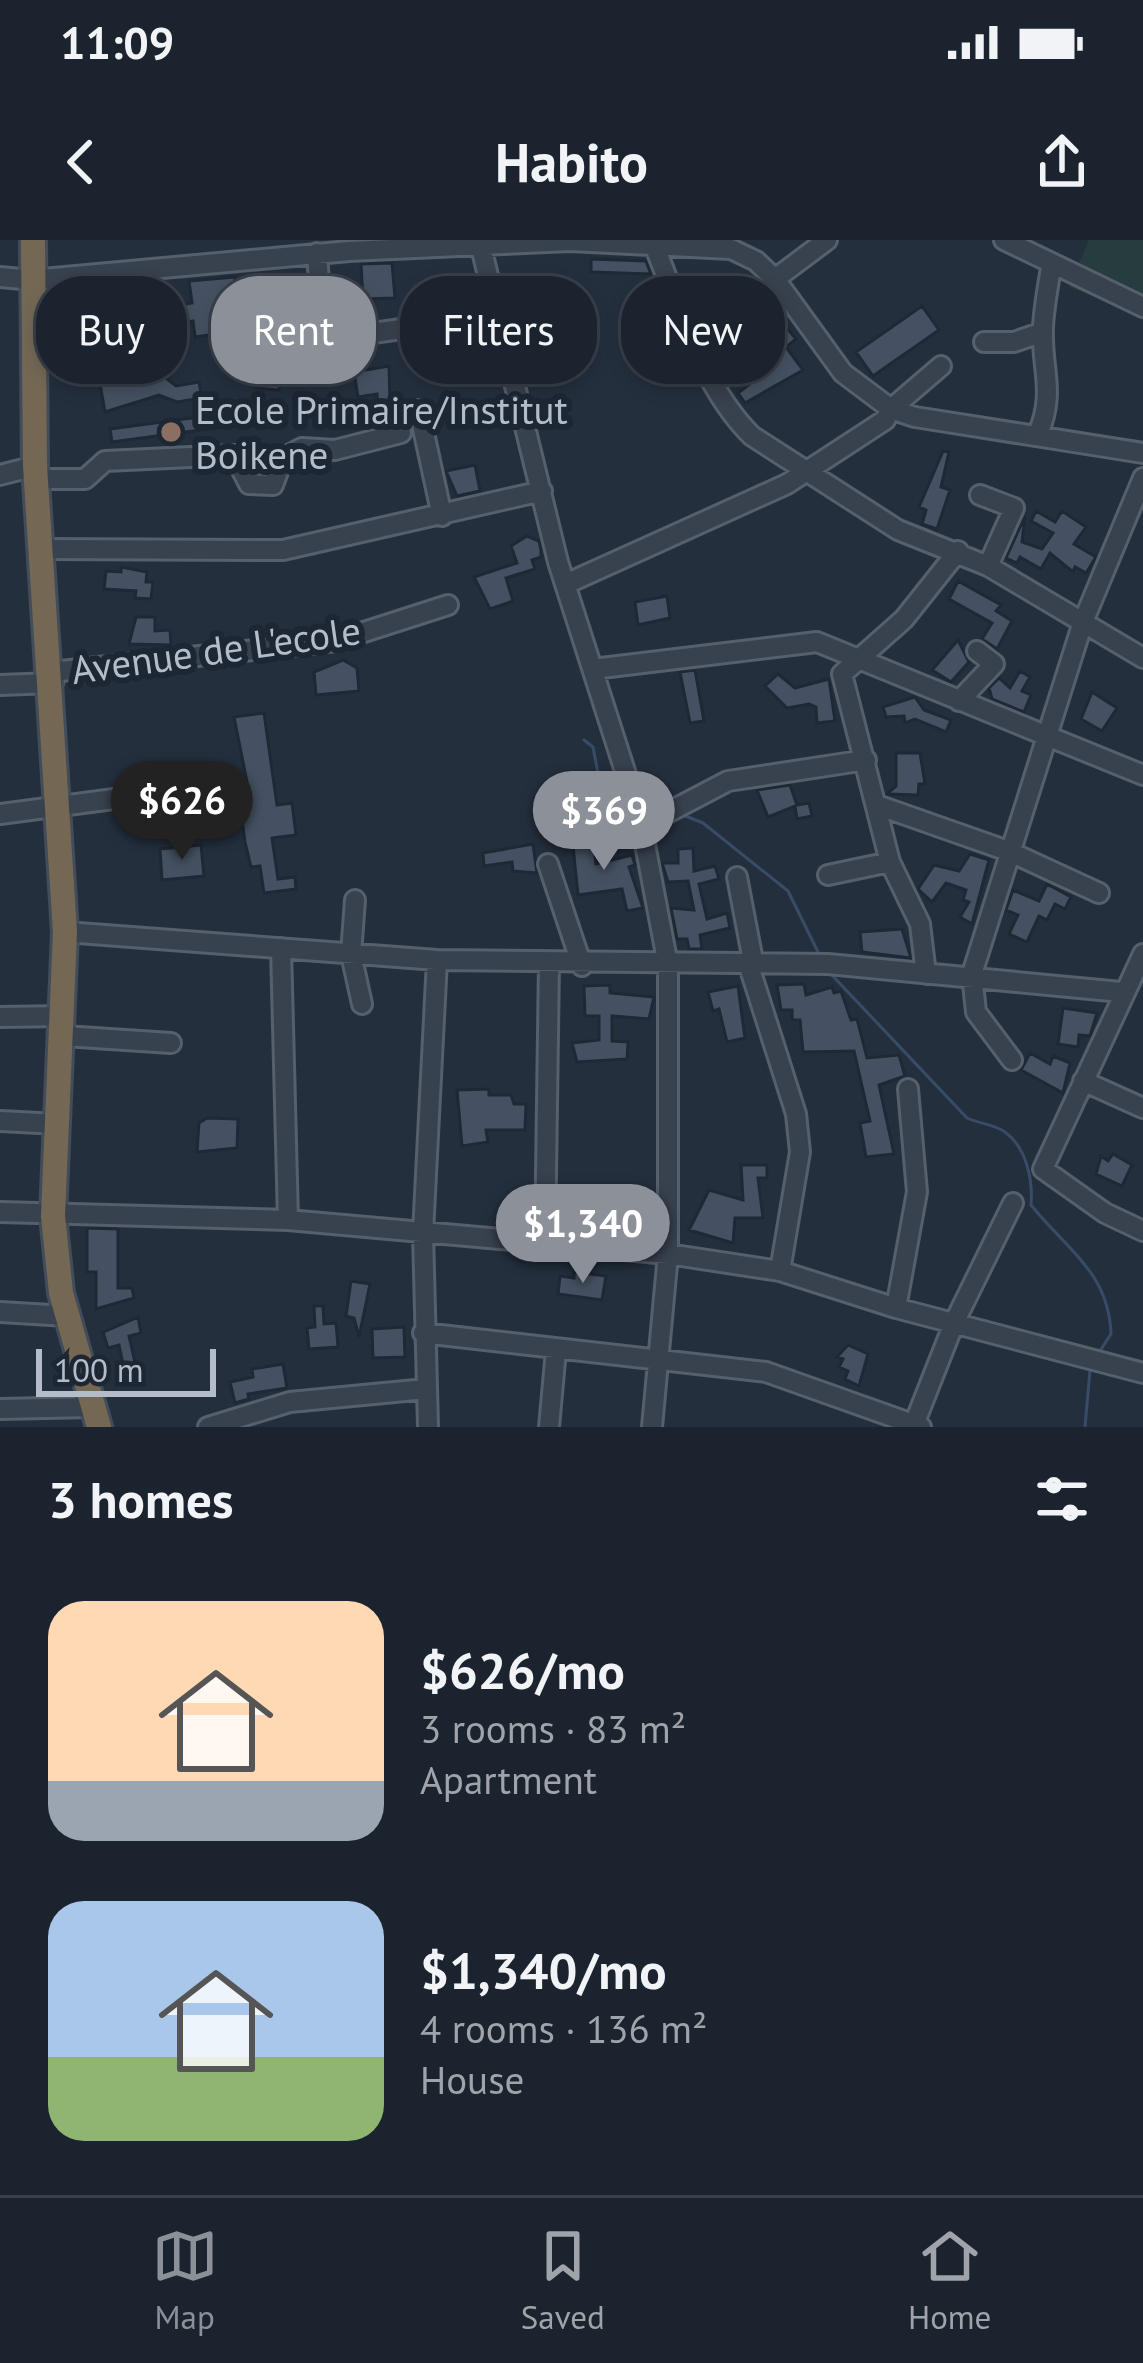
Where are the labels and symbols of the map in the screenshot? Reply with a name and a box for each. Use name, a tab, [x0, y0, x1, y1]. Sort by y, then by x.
place label: Ecole Primaire/Institut Boikene	[195, 384, 568, 480]
marker: Ecole Primaire/Institut Boikene	[158, 419, 184, 445]
street label: Avenue de L'ecole	[68, 604, 364, 695]
pin: $626	[111, 761, 253, 863]
pin: $369	[533, 771, 675, 873]
pin: $1,340	[485, 1184, 681, 1286]
scale bar	[36, 1343, 216, 1396]

